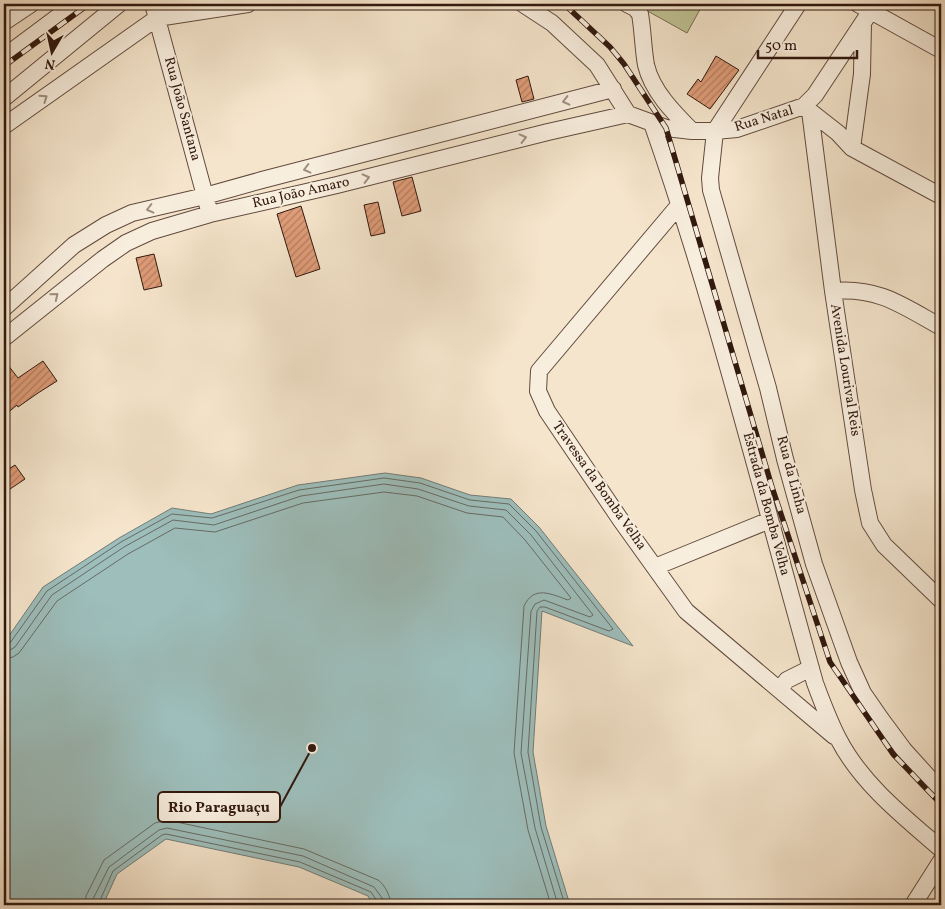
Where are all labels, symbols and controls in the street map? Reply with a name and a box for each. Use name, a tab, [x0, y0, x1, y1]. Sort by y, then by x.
north arrow	[28, 28, 78, 78]
scale bar	[758, 28, 856, 60]
text: 50 m	[765, 36, 797, 57]
text: N	[44, 53, 57, 74]
street label: Rua João Santana	[159, 55, 205, 163]
one-way arrow	[38, 95, 47, 104]
one-way arrow	[562, 95, 571, 106]
street label: Rua Natal	[732, 101, 796, 137]
one-way arrow	[519, 133, 528, 144]
one-way arrow	[303, 163, 312, 174]
street label: Rua João Amaro	[251, 173, 351, 213]
one-way arrow	[361, 173, 370, 184]
one-way arrow	[145, 203, 154, 214]
one-way arrow	[49, 294, 58, 302]
street label: Avenida Lourival Reis	[825, 302, 865, 438]
street label: Travessa da Bomba Velha	[547, 418, 651, 554]
street label: Estrada da Bomba Velha	[738, 430, 794, 578]
street label: Rua da Linha	[771, 434, 811, 516]
callout: Rio Paraguaçu	[158, 792, 280, 822]
text: Rio Paraguaçu	[168, 798, 270, 819]

